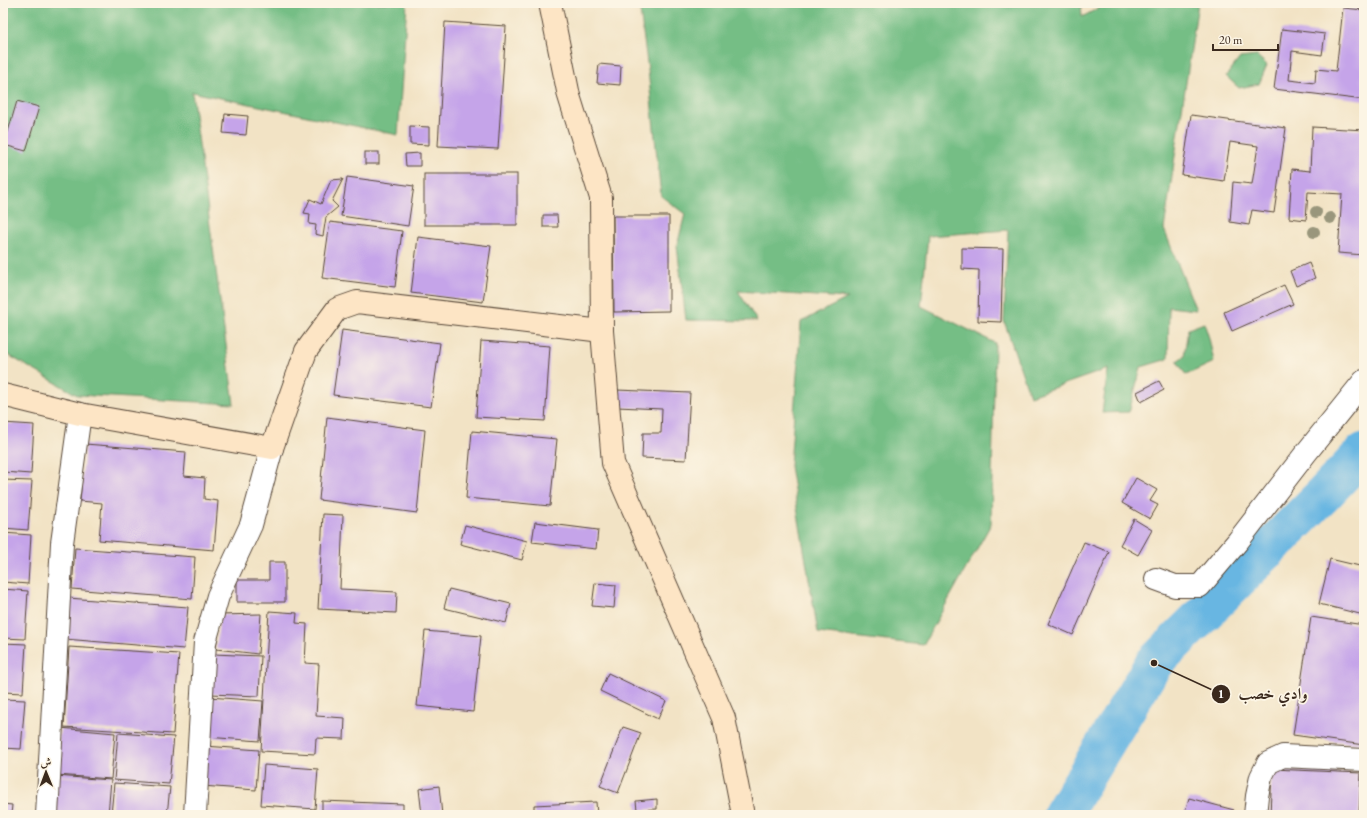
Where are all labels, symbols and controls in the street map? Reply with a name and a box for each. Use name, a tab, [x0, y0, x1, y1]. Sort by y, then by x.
scale bar	[1213, 26, 1278, 52]
text: 20 m	[1219, 32, 1243, 48]
callout: وادي خصب	[1211, 680, 1316, 708]
text: وادي خصب	[1238, 683, 1308, 707]
text: 1	[1218, 686, 1224, 702]
north arrow	[26, 752, 66, 792]
text: ش	[40, 755, 51, 769]

